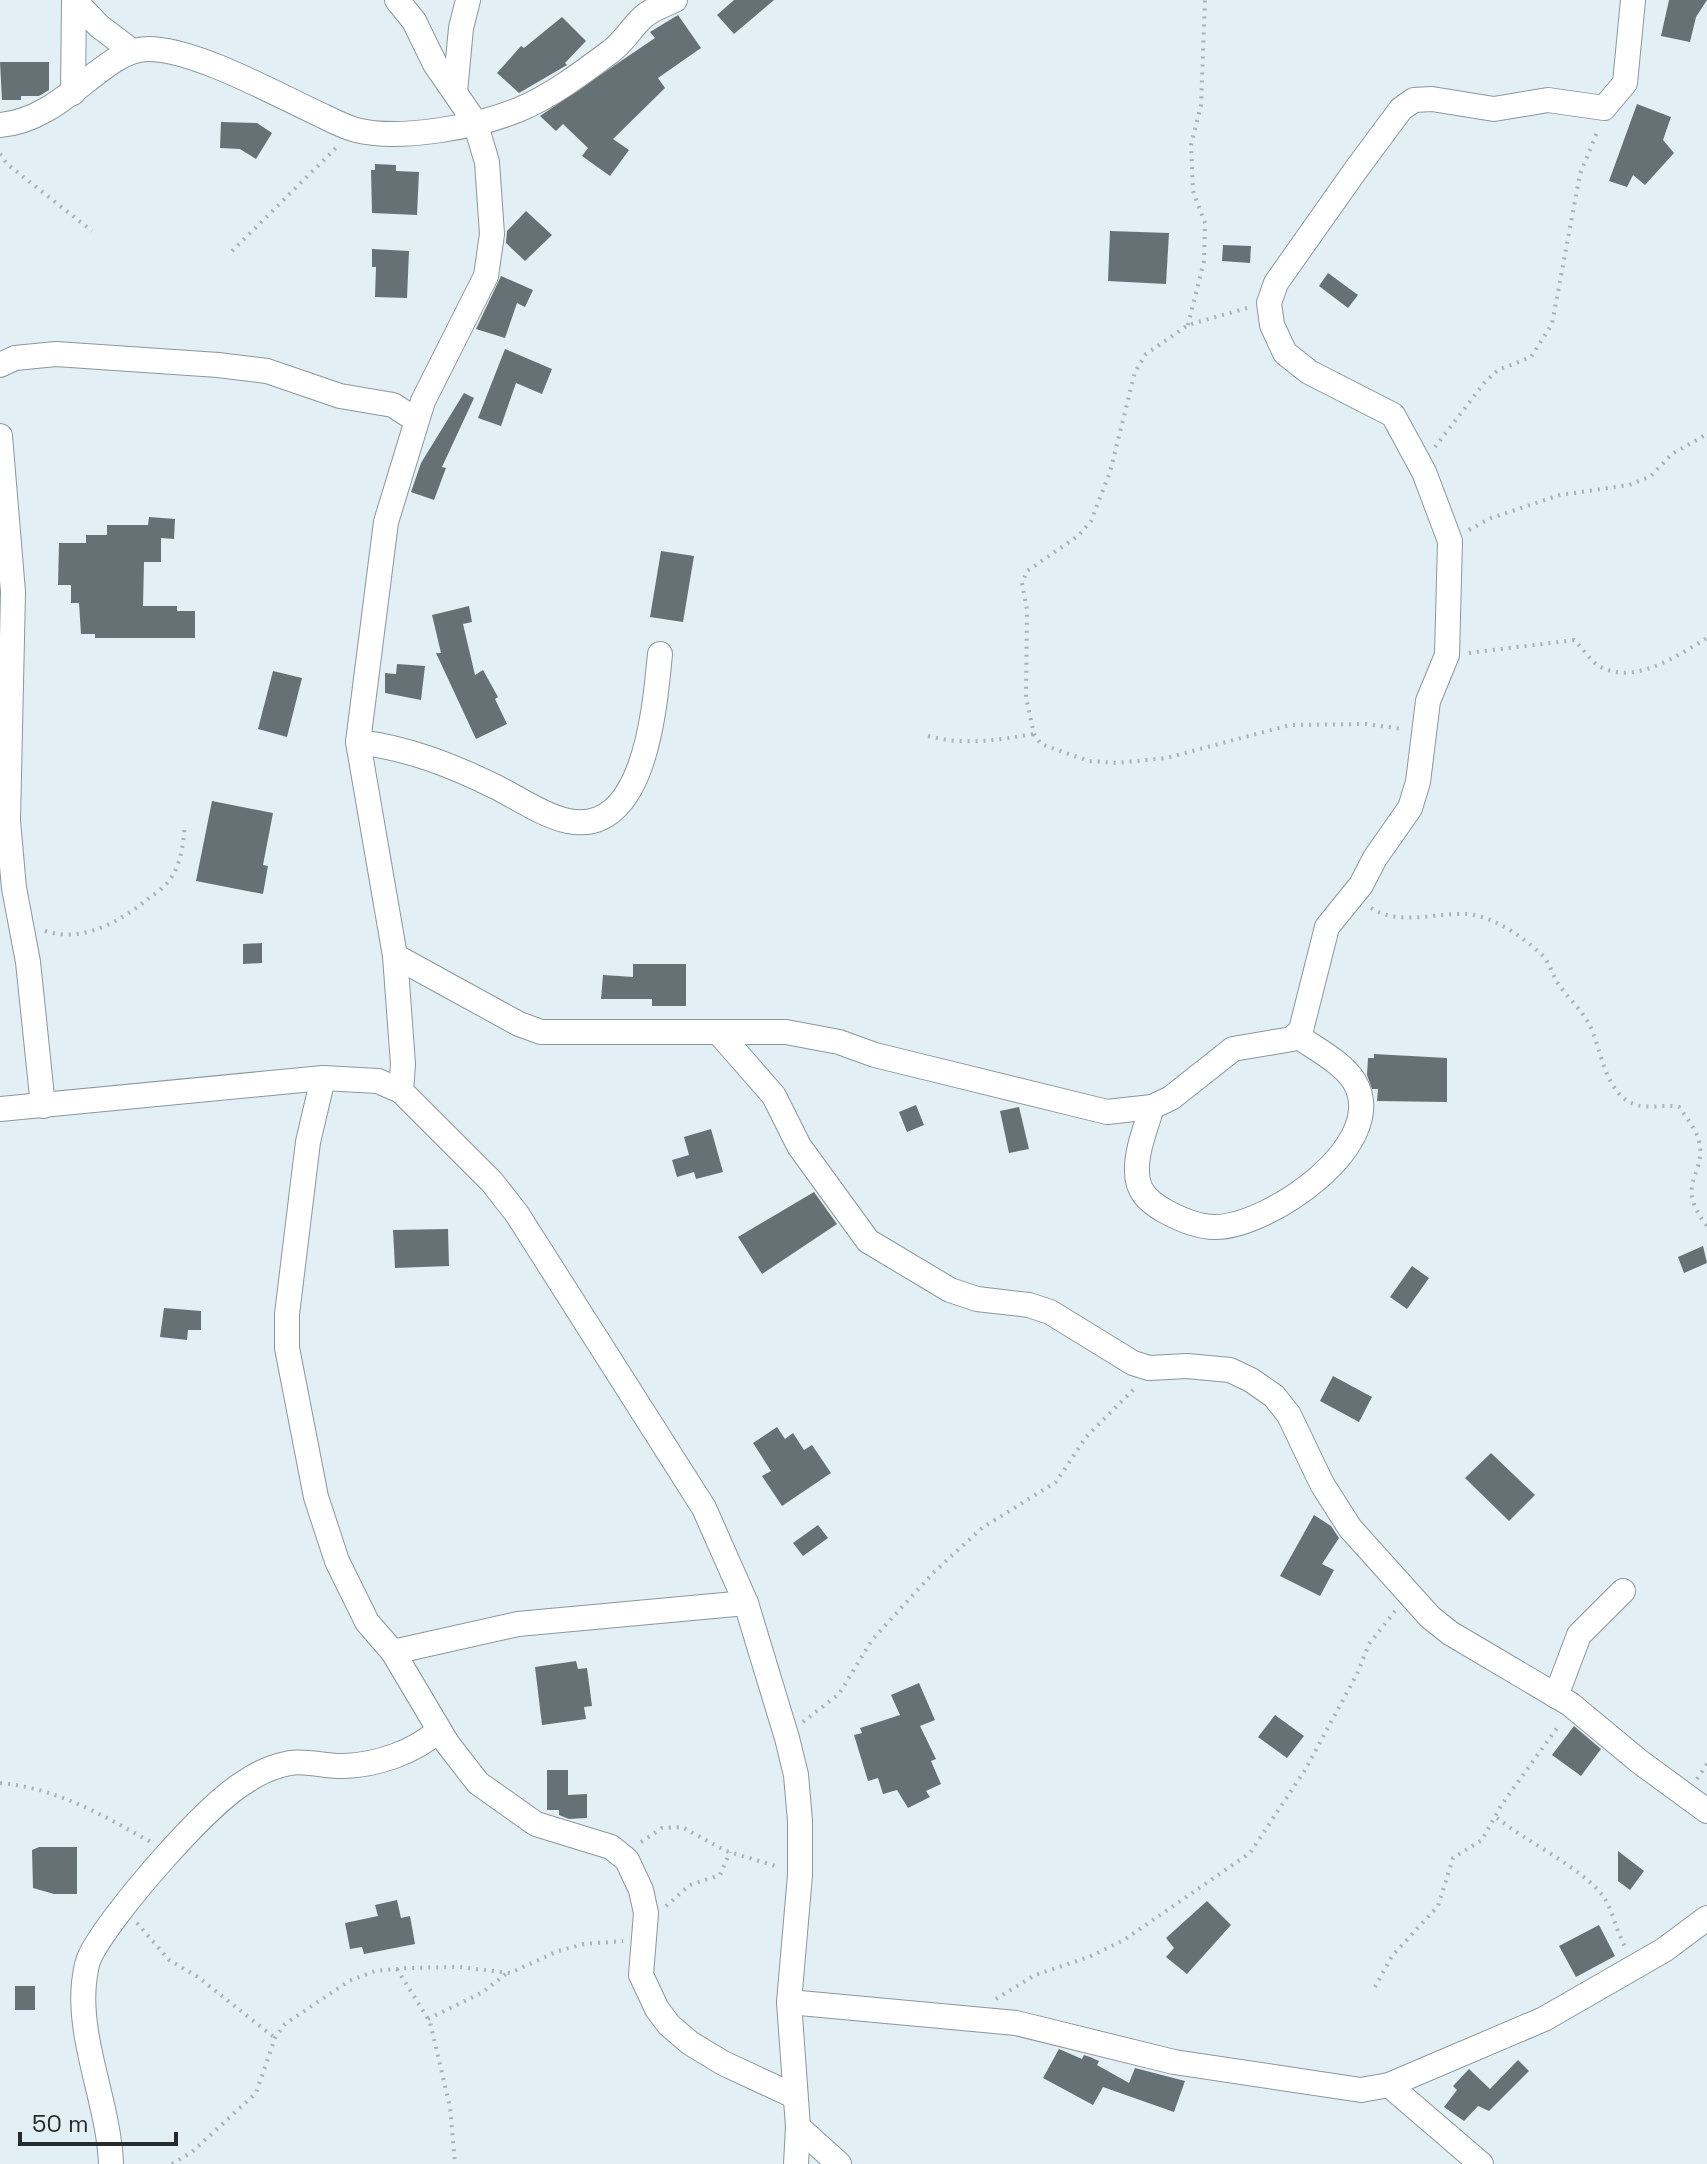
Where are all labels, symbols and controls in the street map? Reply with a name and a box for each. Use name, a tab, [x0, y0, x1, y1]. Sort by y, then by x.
scale bar	[20, 2096, 176, 2146]
text: 50 m	[32, 2108, 89, 2139]

